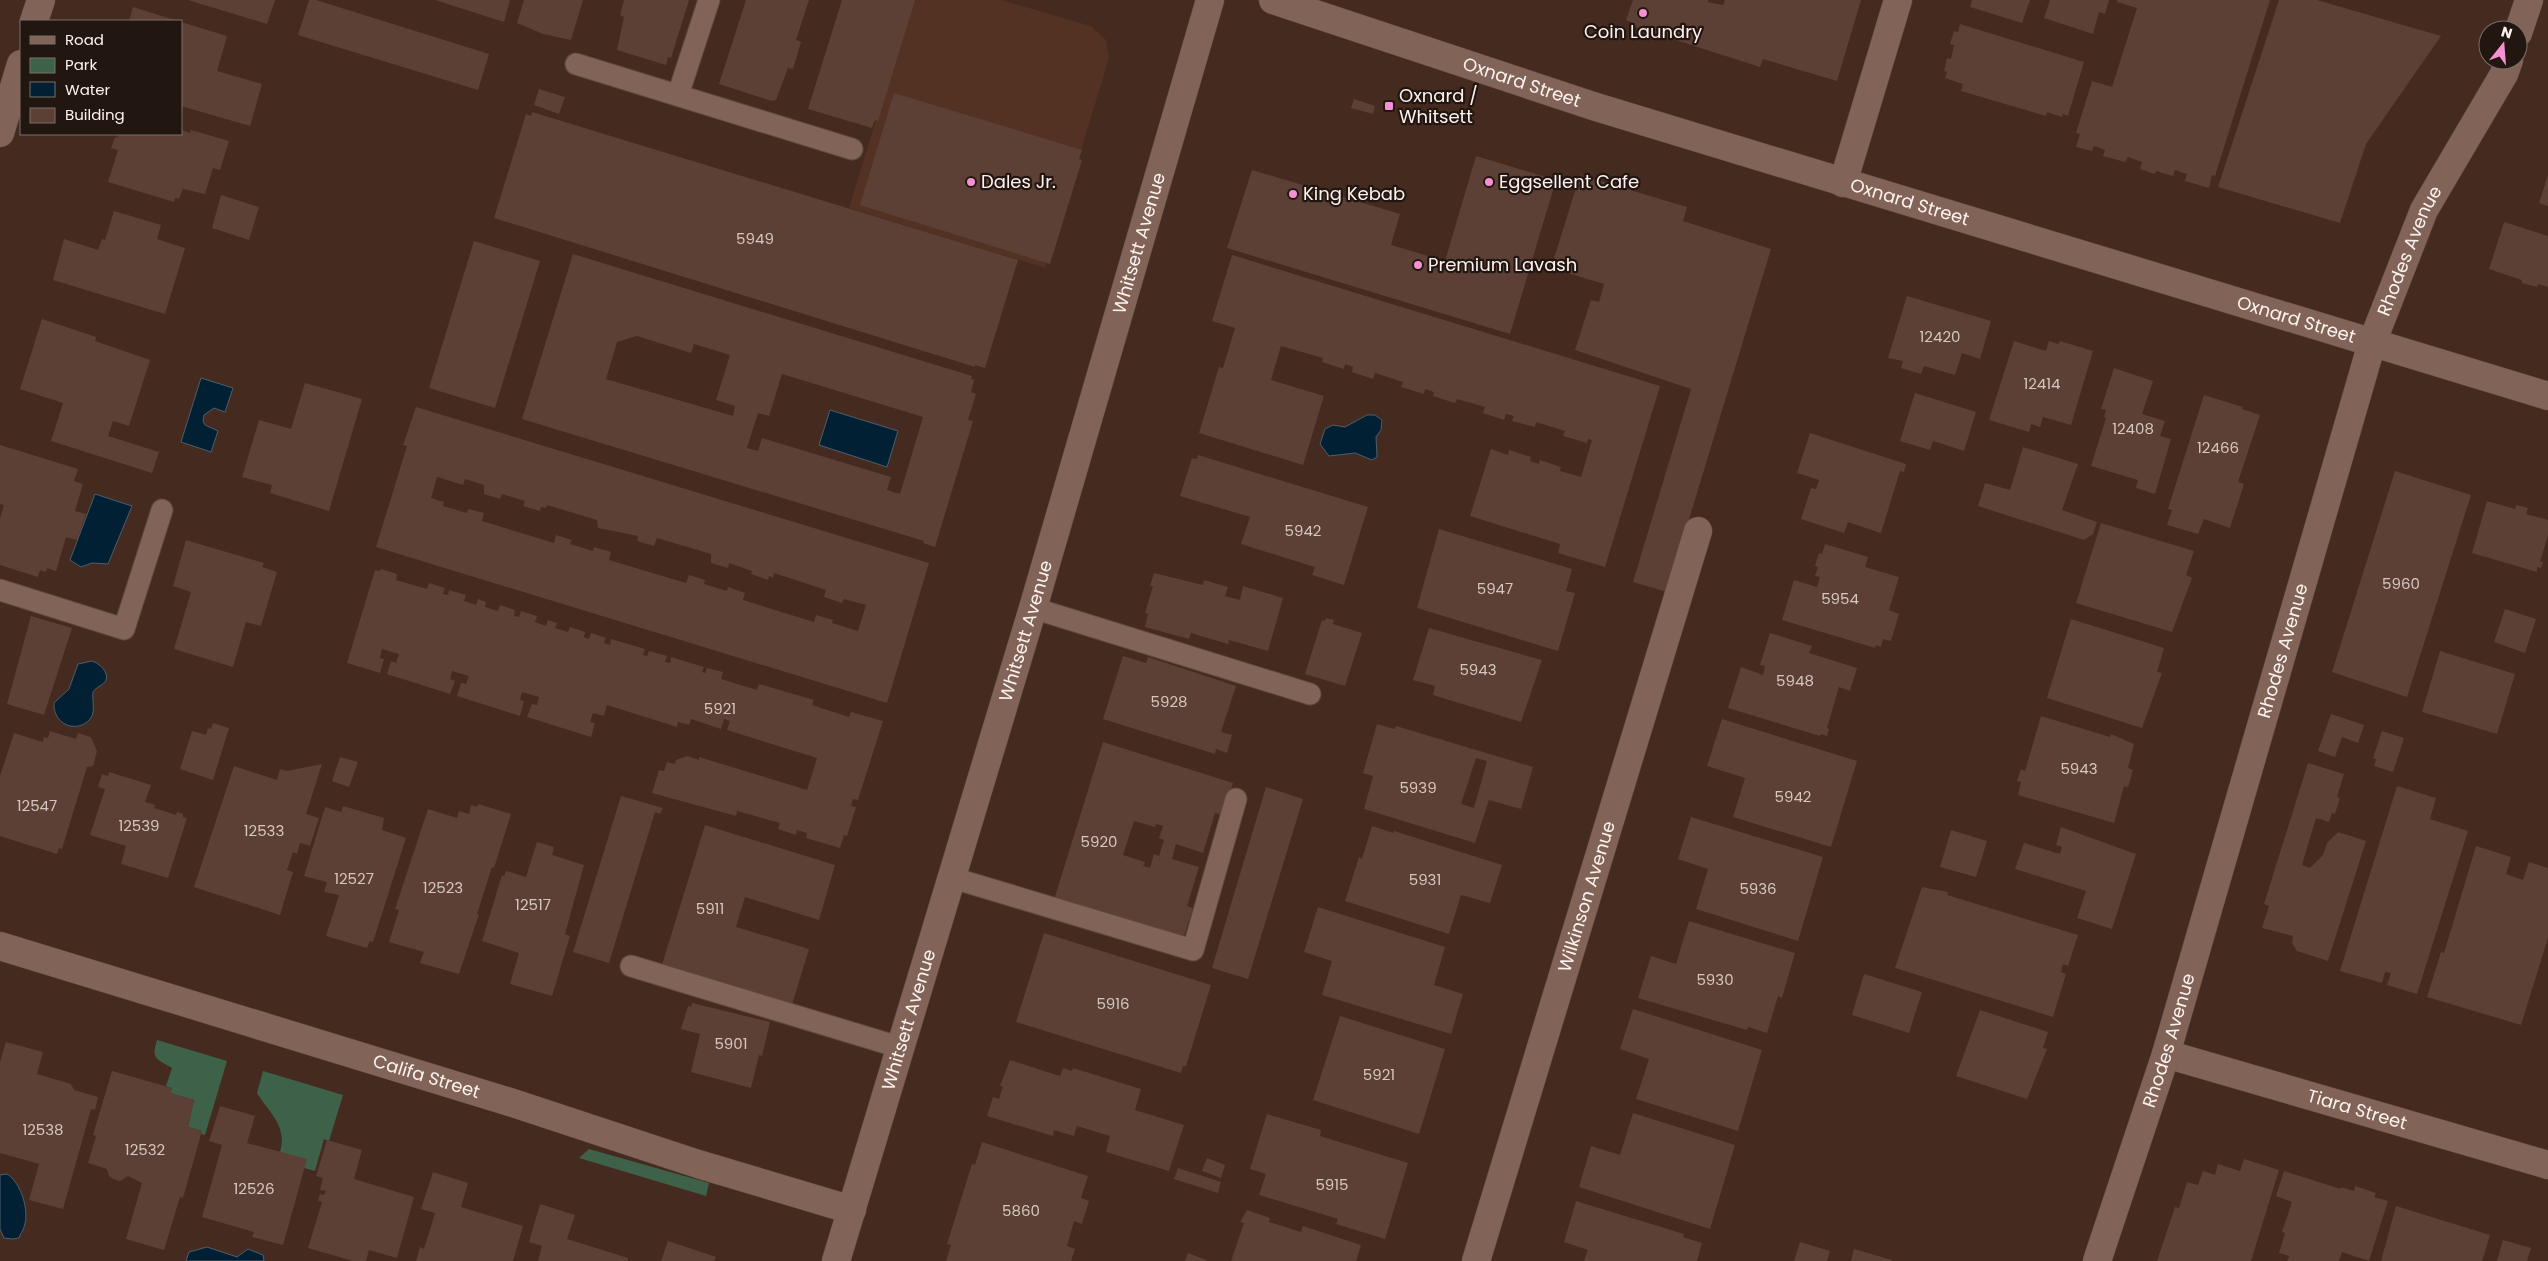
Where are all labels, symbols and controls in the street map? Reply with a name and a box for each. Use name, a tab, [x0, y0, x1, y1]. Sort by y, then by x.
marker: Coin Laundry	[1637, 7, 1649, 19]
place label: Coin Laundry	[1584, 19, 1702, 44]
legend	[20, 20, 182, 135]
north arrow	[2478, 20, 2528, 70]
text: N	[2499, 21, 2515, 44]
text: Road	[65, 29, 104, 50]
street label: Oxnard Street	[1460, 51, 1584, 113]
text: Park	[65, 54, 97, 75]
text: Water	[65, 79, 111, 100]
place label: Oxnard / Whitsett	[1399, 83, 1478, 129]
marker: Oxnard / Whitsett	[1383, 100, 1395, 112]
text: Building	[65, 104, 125, 125]
place label: Dales Jr.	[981, 169, 1056, 194]
street label: Whitsett Avenue	[1106, 169, 1171, 317]
place label: Eggsellent Cafe	[1499, 169, 1639, 194]
street label: Oxnard Street	[1847, 172, 1972, 231]
marker: Dales Jr.	[965, 176, 977, 188]
marker: Eggsellent Cafe	[1483, 176, 1495, 188]
place label: King Kebab	[1303, 181, 1405, 206]
street label: Rhodes Avenue	[2371, 181, 2448, 319]
marker: King Kebab	[1287, 188, 1299, 200]
house number: 5949	[736, 228, 774, 249]
place label: Premium Lavash	[1428, 252, 1577, 277]
marker: Premium Lavash	[1412, 259, 1424, 271]
street label: Oxnard Street	[2234, 289, 2359, 349]
house number: 12420	[1920, 326, 1960, 347]
house number: 12414	[2023, 373, 2061, 394]
house number: 12408	[2112, 418, 2154, 439]
house number: 12466	[2197, 437, 2239, 458]
house number: 5942	[1285, 520, 1321, 541]
street label: Whitsett Avenue	[992, 557, 1058, 705]
house number: 5960	[2382, 573, 2420, 594]
house number: 5947	[1477, 578, 1513, 599]
street label: Rhodes Avenue	[2251, 580, 2314, 721]
house number: 5954	[1821, 588, 1859, 609]
house number: 5943	[1459, 659, 1497, 680]
house number: 5948	[1776, 670, 1814, 691]
house number: 5928	[1151, 691, 1187, 712]
house number: 5921	[704, 698, 736, 719]
house number: 5943	[2060, 758, 2098, 779]
house number: 5939	[1399, 777, 1437, 798]
house number: 5942	[1775, 786, 1811, 807]
house number: 12547	[17, 795, 57, 816]
house number: 12539	[118, 815, 160, 836]
street label: Wilkinson Avenue	[1552, 818, 1621, 975]
house number: 12533	[244, 820, 284, 841]
house number: 5920	[1081, 831, 1117, 852]
house number: 12527	[334, 868, 374, 889]
house number: 5931	[1409, 869, 1441, 890]
house number: 12523	[423, 877, 463, 898]
house number: 5936	[1739, 878, 1777, 899]
house number: 12517	[515, 894, 551, 915]
house number: 5911	[696, 898, 724, 919]
street label: Whitsett Avenue	[875, 946, 941, 1093]
house number: 5930	[1696, 969, 1734, 990]
street label: Rhodes Avenue	[2136, 970, 2201, 1111]
house number: 5916	[1096, 993, 1130, 1014]
house number: 5901	[714, 1033, 748, 1054]
street label: Califa Street	[370, 1048, 483, 1104]
house number: 5921	[1363, 1064, 1395, 1085]
street label: Tiara Street	[2304, 1083, 2410, 1135]
house number: 12538	[22, 1119, 64, 1140]
house number: 12532	[125, 1139, 165, 1160]
house number: 5915	[1315, 1174, 1349, 1195]
house number: 12526	[234, 1178, 275, 1199]
house number: 5860	[1002, 1200, 1040, 1221]

